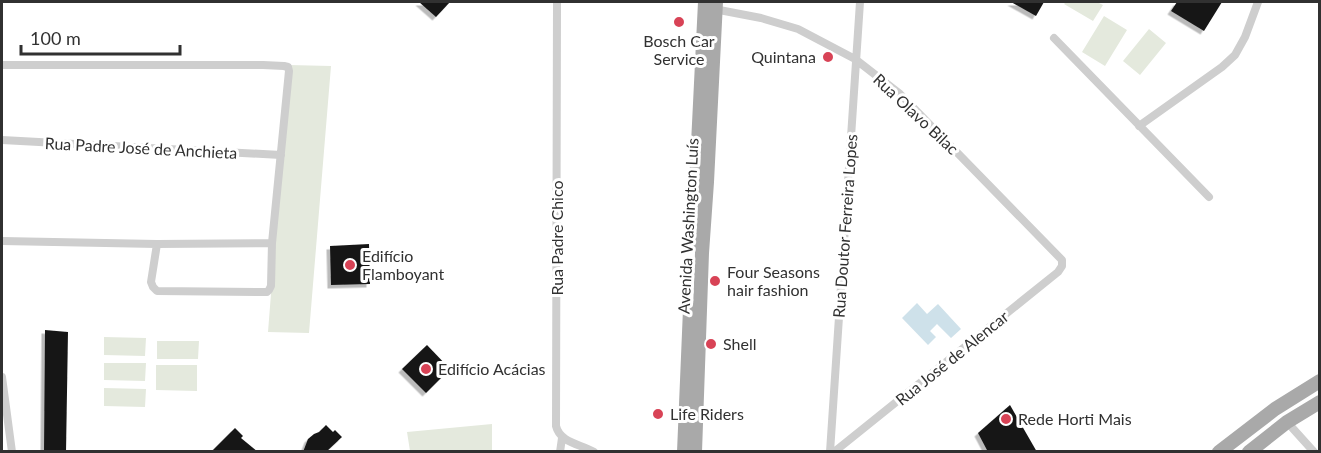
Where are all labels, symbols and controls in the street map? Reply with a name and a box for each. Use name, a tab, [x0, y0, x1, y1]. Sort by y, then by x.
marker: Bosch Car Service	[672, 15, 686, 29]
scale bar	[21, 18, 180, 56]
text: 100 m	[30, 27, 81, 49]
place label: Bosch Car Service	[643, 31, 715, 68]
place label: Quintana	[751, 47, 816, 66]
marker: Quintana	[821, 50, 835, 64]
street label: Rua Olavo Bilac	[870, 69, 963, 158]
street label: Rua Padre José de Anchieta	[44, 133, 238, 162]
street label: Rua Doutor Ferreira Lopes	[829, 133, 860, 319]
street label: Avenida Washington Luís	[673, 138, 702, 314]
street label: Rua Padre Chico	[547, 181, 566, 296]
place label: Edifício Flamboyant	[362, 246, 444, 283]
marker: Edifício Flamboyant	[343, 258, 357, 272]
place label: Four Seasons hair fashion	[727, 262, 820, 299]
marker: Four Seasons hair fashion	[708, 274, 722, 288]
street label: Rua José de Alencar	[891, 306, 1012, 409]
place label: Shell	[723, 334, 756, 353]
marker: Shell	[704, 337, 718, 351]
place label: Edifício Acácias	[438, 359, 546, 378]
marker: Edifício Acácias	[419, 362, 433, 376]
place label: Life Riders	[670, 404, 744, 423]
marker: Life Riders	[651, 407, 665, 421]
place label: Rede Horti Mais	[1018, 409, 1132, 428]
marker: Rede Horti Mais	[999, 412, 1013, 426]

